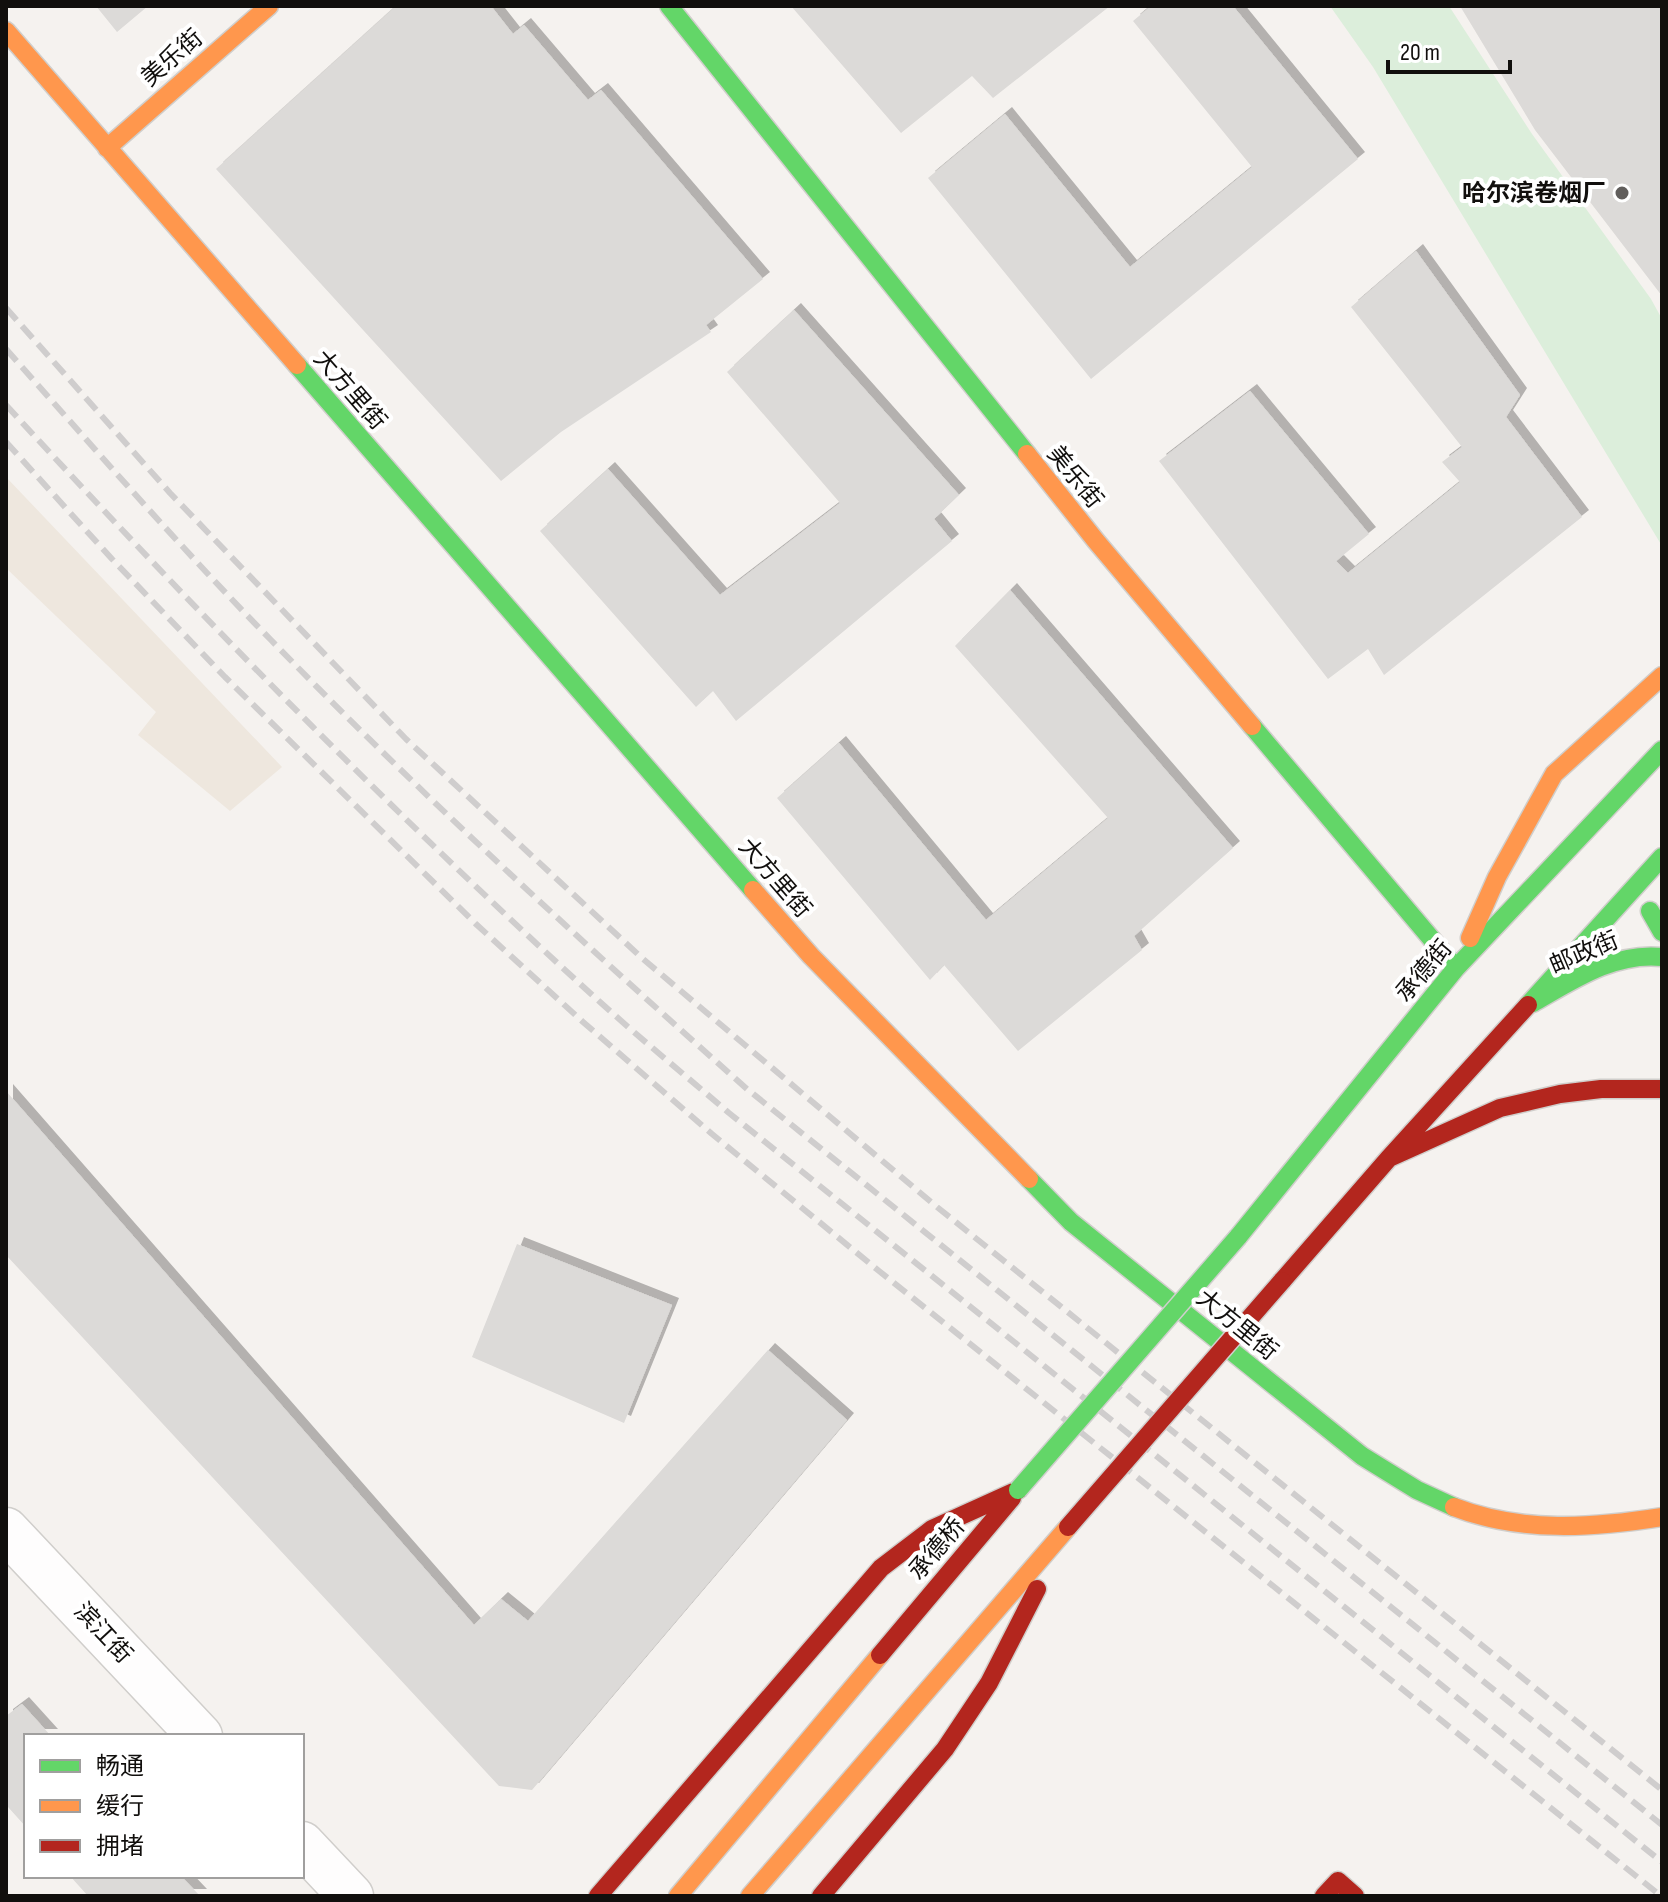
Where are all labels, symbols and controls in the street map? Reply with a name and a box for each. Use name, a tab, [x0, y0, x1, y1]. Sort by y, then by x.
street label: 美乐街	[135, 23, 209, 93]
scale bar	[1388, 24, 1510, 74]
text: 20 m	[1400, 38, 1440, 67]
place label: 哈尔滨卷烟厂	[1462, 179, 1606, 208]
marker: 哈尔滨卷烟厂	[1613, 184, 1631, 202]
street label: 大方里街	[308, 344, 392, 436]
street label: 美乐街	[1041, 440, 1109, 514]
street label: 大方里街	[733, 832, 817, 924]
street label: 邮政街	[1545, 926, 1623, 980]
street label: 承德街	[1390, 934, 1458, 1008]
street label: 大方里街	[1191, 1284, 1283, 1366]
street label: 承德桥	[903, 1512, 971, 1586]
street label: 滨江街	[68, 1597, 138, 1669]
legend	[24, 1734, 304, 1878]
text: 畅通	[96, 1752, 144, 1781]
text: 缓行	[96, 1792, 144, 1821]
text: 拥堵	[96, 1832, 144, 1861]

